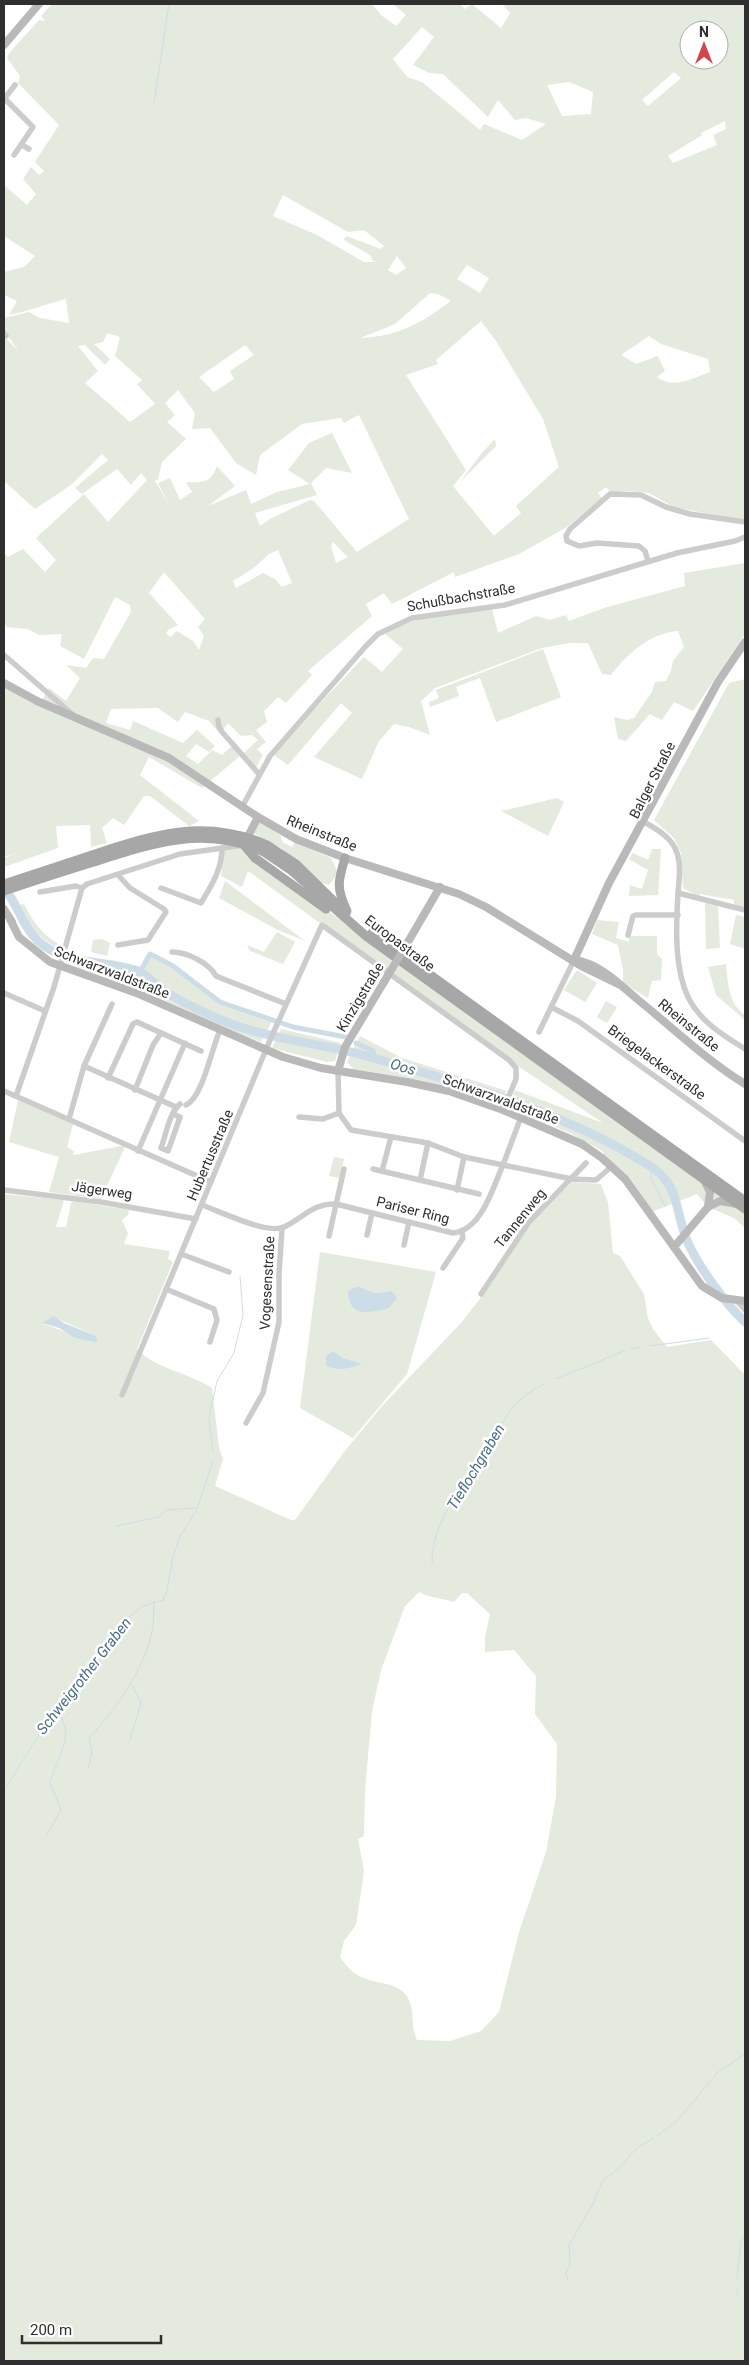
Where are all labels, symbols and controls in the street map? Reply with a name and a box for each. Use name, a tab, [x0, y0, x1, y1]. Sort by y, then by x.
north arrow	[679, 20, 729, 70]
text: N	[699, 24, 709, 40]
street label: Schußbachstraße	[406, 580, 516, 614]
street label: Balger Straße	[626, 739, 678, 821]
street label: Rheinstraße	[284, 812, 360, 854]
street label: Europastraße	[362, 912, 438, 974]
street label: Schwarzwaldstraße	[52, 943, 172, 1001]
street label: Kinzigstraße	[333, 960, 387, 1034]
street label: Rheinstraße	[655, 995, 723, 1055]
street label: Briegelackerstraße	[605, 1021, 709, 1103]
water label: Oos	[388, 1055, 418, 1079]
street label: Schwarzwaldstraße	[441, 1071, 561, 1127]
street label: Hubertusstraße	[184, 1107, 236, 1203]
street label: Jägerweg	[71, 1178, 133, 1202]
street label: Tannenweg	[491, 1185, 549, 1251]
street label: Pariser Ring	[375, 1193, 451, 1227]
street label: Vogesenstraße	[257, 1236, 277, 1330]
water label: Tieflochgraben	[443, 1421, 509, 1513]
water label: Schweigrother Graben	[33, 1614, 135, 1738]
scale bar	[22, 2312, 161, 2344]
text: 200 m	[30, 2321, 72, 2339]

